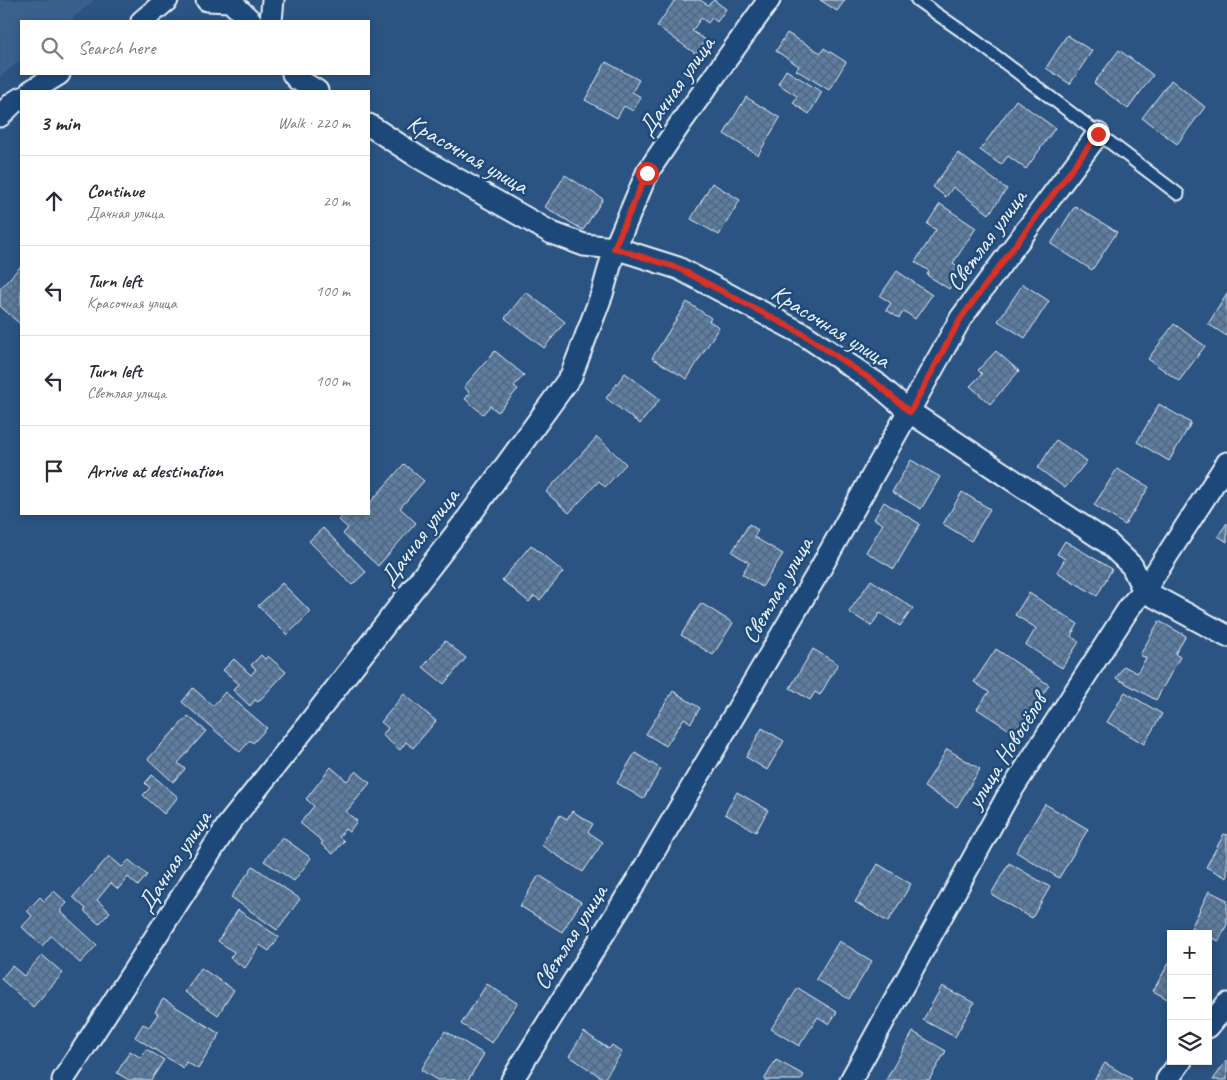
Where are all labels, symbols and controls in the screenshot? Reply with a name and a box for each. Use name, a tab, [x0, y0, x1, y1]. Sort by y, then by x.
search box	[20, 20, 370, 75]
street label: Дачная улица	[631, 29, 722, 142]
icon: search	[38, 34, 66, 62]
text: Search here	[78, 36, 155, 60]
street label: Красочная улица	[402, 107, 535, 201]
text: 3 min	[40, 110, 80, 136]
text: Walk · 220 m	[278, 113, 350, 133]
route end	[1087, 123, 1110, 146]
route start	[636, 162, 659, 185]
text: Continue	[87, 179, 144, 203]
street label: Светлая улица	[939, 182, 1034, 297]
icon: ahead	[40, 187, 68, 215]
text: 20 m	[323, 191, 350, 211]
text: Дачная улица	[87, 203, 163, 223]
text: Turn left	[87, 269, 142, 293]
icon: left	[40, 277, 68, 305]
street label: Красочная улица	[766, 278, 897, 375]
text: 100 m	[316, 281, 350, 301]
text: Красочная улица	[87, 293, 177, 313]
text: Turn left	[87, 359, 142, 383]
icon: left	[40, 367, 68, 395]
text: 100 m	[316, 371, 350, 391]
text: Светлая улица	[87, 383, 166, 403]
icon: arrive	[40, 457, 68, 485]
text: Arrive at destination	[87, 459, 223, 483]
street label: Дачная улица	[373, 480, 467, 592]
street label: Светлая улица	[734, 530, 821, 649]
street label: улица Новосёлов	[958, 685, 1055, 816]
street label: Дачная улица	[130, 803, 219, 917]
street label: Светлая улица	[526, 877, 615, 995]
map controls	[1167, 930, 1212, 1065]
button: +	[1167, 930, 1212, 975]
button: −	[1167, 975, 1212, 1020]
button: layers	[1167, 1020, 1212, 1065]

